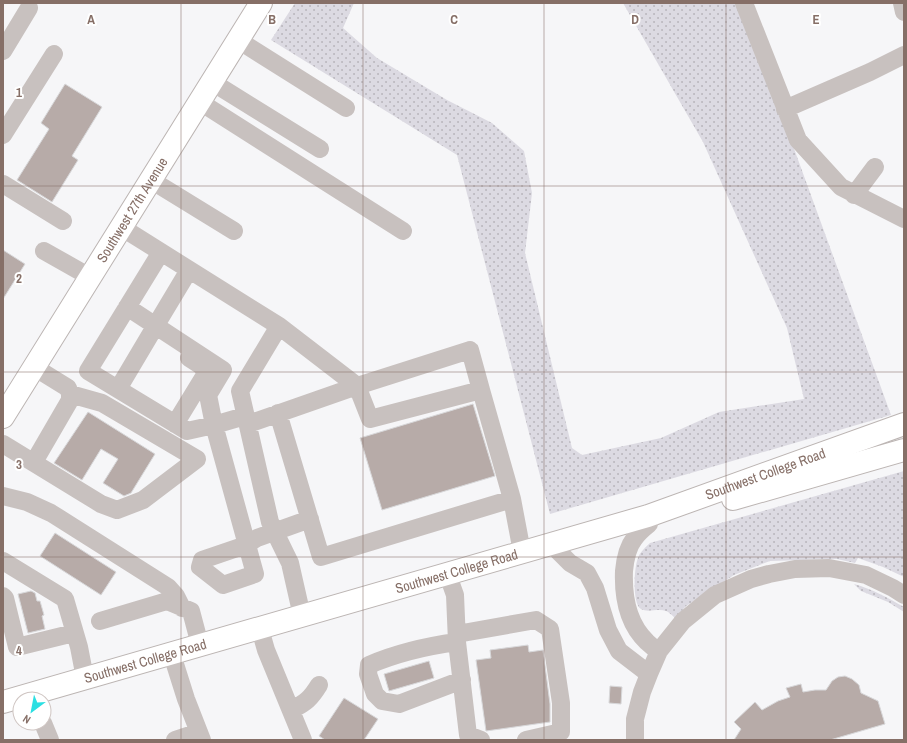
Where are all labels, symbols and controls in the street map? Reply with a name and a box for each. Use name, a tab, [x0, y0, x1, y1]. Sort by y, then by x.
text: A	[87, 11, 95, 28]
text: B	[268, 11, 276, 28]
text: C	[450, 11, 458, 28]
text: D	[631, 11, 639, 28]
text: E	[812, 11, 820, 28]
text: 1	[16, 84, 22, 101]
street label: Southwest 27th Avenue	[93, 154, 172, 266]
text: 2	[16, 270, 22, 287]
street label: Southwest College Road	[703, 444, 828, 504]
text: 3	[16, 456, 22, 473]
street label: Southwest College Road	[393, 545, 520, 597]
street label: Southwest College Road	[82, 635, 208, 687]
text: 4	[16, 642, 22, 659]
north arrow	[12, 691, 52, 731]
text: N	[20, 712, 33, 727]

